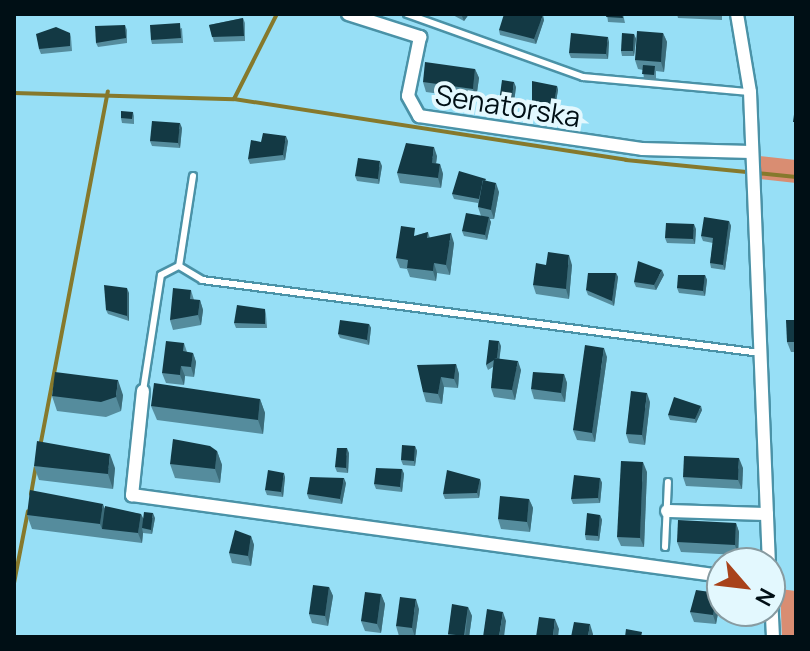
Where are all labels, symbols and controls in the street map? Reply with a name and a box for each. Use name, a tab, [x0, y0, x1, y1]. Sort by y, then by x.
street label: Senatorska	[433, 77, 583, 133]
north arrow	[706, 547, 786, 627]
text: N	[748, 583, 782, 611]

